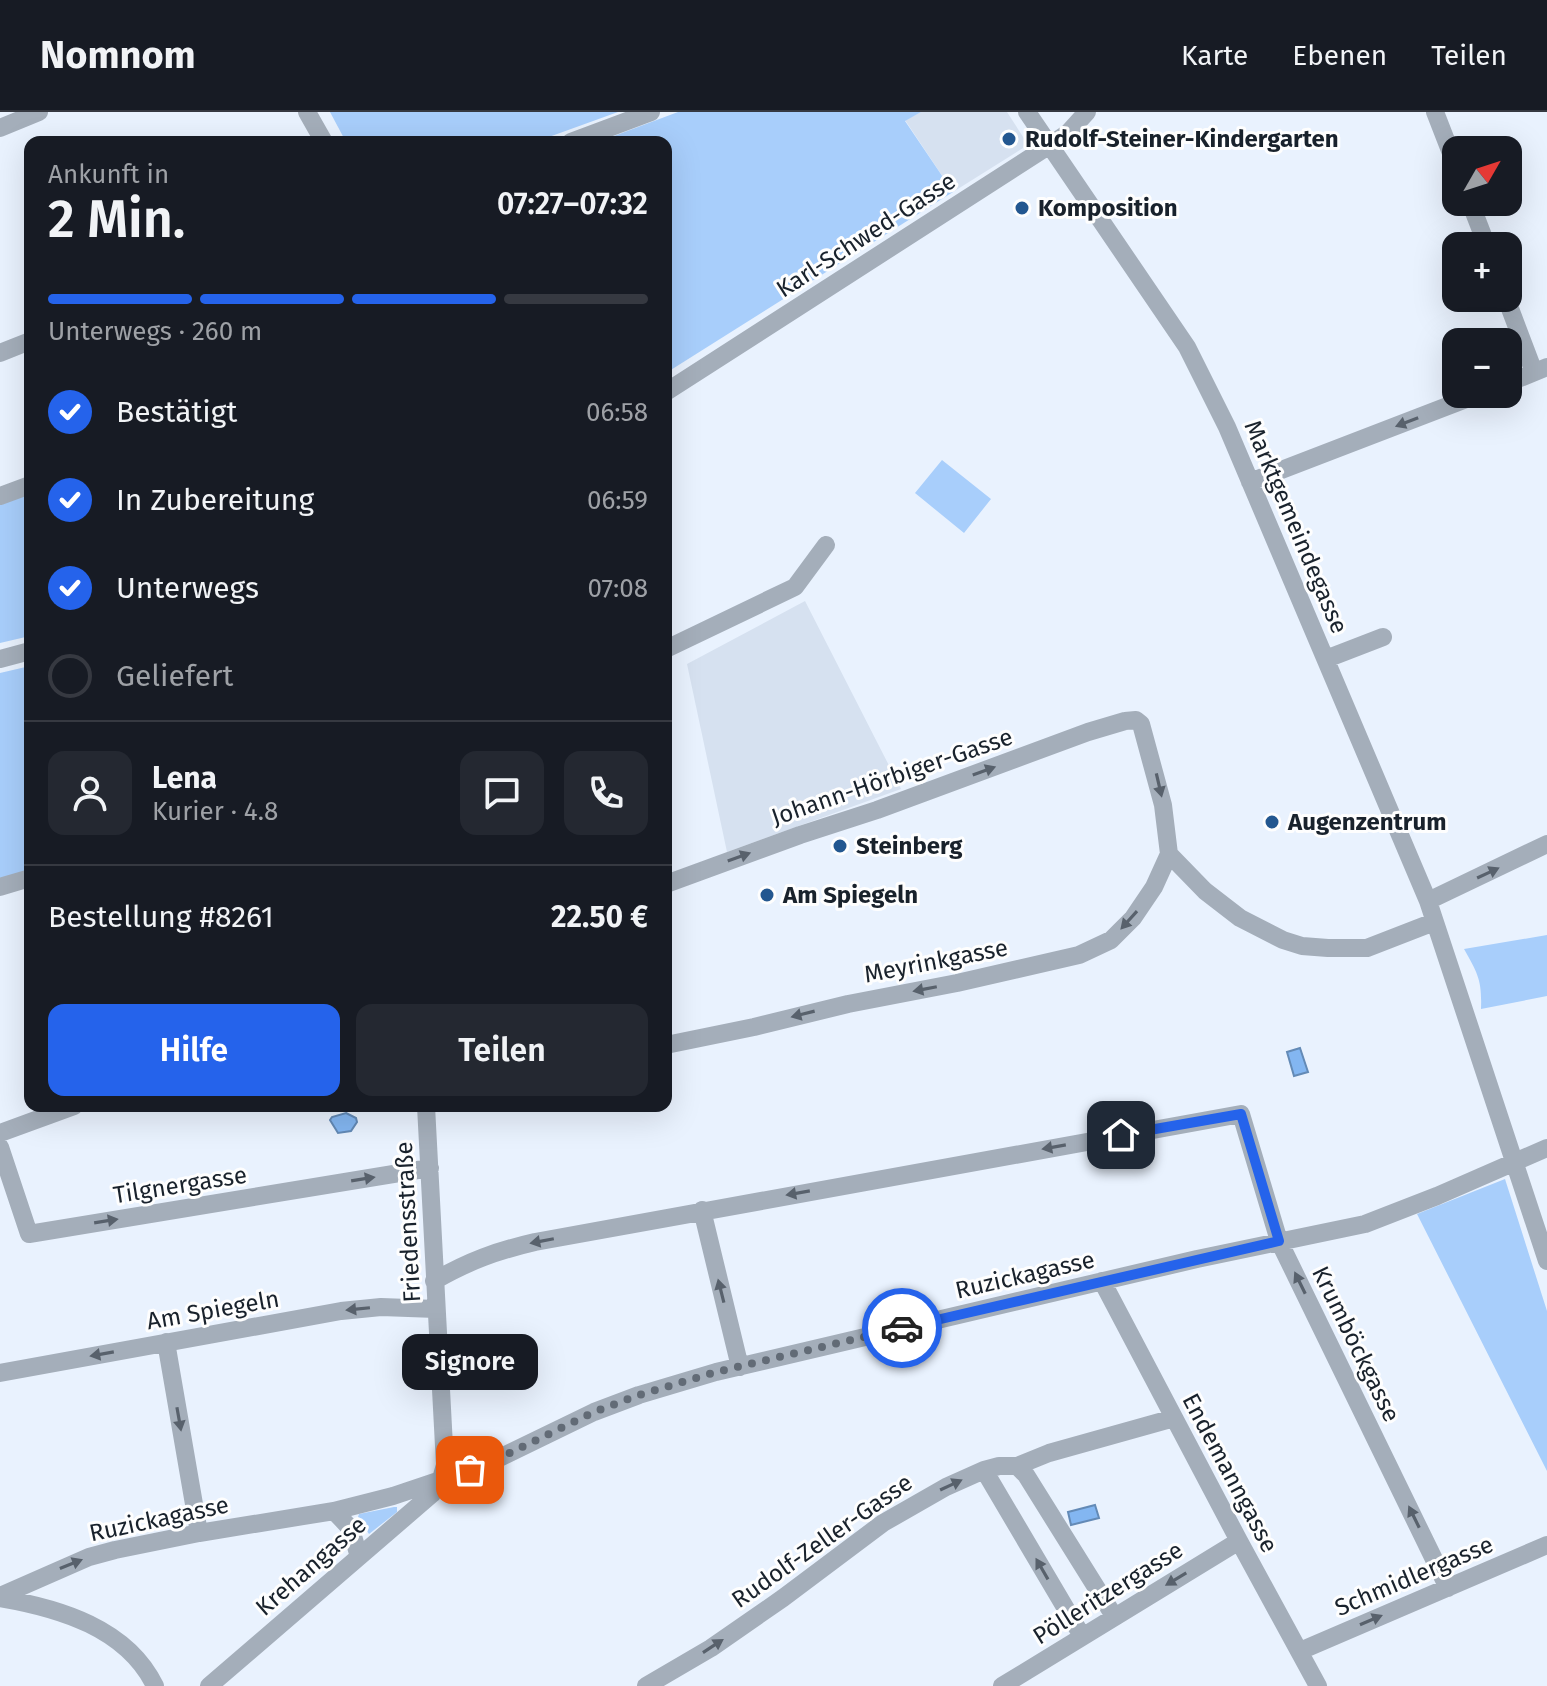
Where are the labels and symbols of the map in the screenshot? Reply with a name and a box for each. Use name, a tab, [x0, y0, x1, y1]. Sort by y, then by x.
place label: Rudolf-Steiner-Kindergarten	[1025, 125, 1339, 153]
marker: Rudolf-Steiner-Kindergarten	[1000, 130, 1018, 148]
north arrow	[1442, 136, 1522, 216]
street label: Karl-Schwed-Gasse	[771, 167, 961, 303]
place label: Komposition	[1038, 194, 1178, 222]
marker: Komposition	[1013, 199, 1031, 217]
street label: Marktgemeindegasse	[1238, 416, 1354, 638]
one-way arrow	[1395, 416, 1419, 429]
street label: Johann-Hörbiger-Gasse	[768, 723, 1016, 831]
one-way arrow	[972, 764, 996, 777]
one-way arrow	[1153, 772, 1166, 797]
place label: Augenzentrum	[1287, 808, 1446, 836]
marker: Augenzentrum	[1263, 813, 1281, 831]
place label: Steinberg	[856, 832, 963, 860]
marker: Steinberg	[831, 837, 849, 855]
one-way arrow	[727, 850, 751, 863]
one-way arrow	[1476, 866, 1499, 880]
place label: Am Spiegeln	[782, 881, 918, 909]
marker: Am Spiegeln	[758, 886, 776, 904]
one-way arrow	[1121, 911, 1139, 930]
street label: Meyrinkgasse	[862, 933, 1010, 989]
one-way arrow	[913, 983, 938, 995]
one-way arrow	[790, 1009, 815, 1021]
pin	[1087, 1101, 1155, 1169]
street label: Friedensstraße	[390, 1141, 426, 1303]
one-way arrow	[1041, 1142, 1066, 1154]
street label: Tilgnergasse	[111, 1161, 249, 1209]
one-way arrow	[351, 1172, 376, 1185]
one-way arrow	[785, 1188, 810, 1200]
one-way arrow	[94, 1215, 119, 1227]
one-way arrow	[529, 1235, 554, 1247]
street label: Ruzickagasse	[953, 1245, 1097, 1305]
street label: Krumböckgasse	[1306, 1262, 1406, 1426]
one-way arrow	[1293, 1272, 1307, 1295]
one-way arrow	[715, 1279, 727, 1304]
street label: Am Spiegeln	[145, 1285, 281, 1335]
courier	[862, 1288, 942, 1368]
one-way arrow	[345, 1303, 370, 1316]
callout: Signore	[402, 1334, 538, 1390]
one-way arrow	[89, 1348, 114, 1360]
street label: Endemanngasse	[1176, 1389, 1284, 1557]
one-way arrow	[173, 1407, 186, 1432]
pin	[436, 1436, 504, 1504]
street label: Rudolf-Zeller-Gasse	[726, 1468, 918, 1614]
one-way arrow	[939, 1478, 962, 1492]
street label: Ruzickagasse	[87, 1491, 231, 1547]
one-way arrow	[1407, 1506, 1421, 1529]
street label: Krehangasse	[250, 1510, 372, 1622]
street label: Schmidlergasse	[1331, 1530, 1497, 1622]
street label: Pölleritzergasse	[1028, 1536, 1188, 1650]
one-way arrow	[59, 1557, 83, 1570]
one-way arrow	[1035, 1558, 1049, 1580]
one-way arrow	[1165, 1571, 1187, 1585]
one-way arrow	[1359, 1614, 1383, 1627]
one-way arrow	[702, 1639, 723, 1654]

